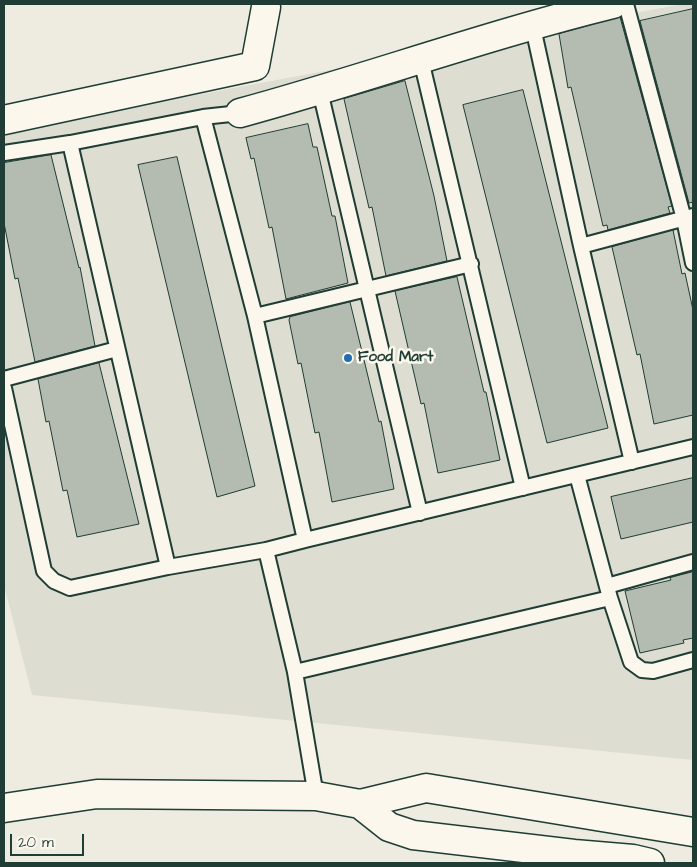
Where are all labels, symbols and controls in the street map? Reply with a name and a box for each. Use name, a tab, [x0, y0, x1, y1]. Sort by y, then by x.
place label: Food Mart	[358, 349, 433, 367]
marker: Food Mart	[342, 352, 354, 364]
scale bar	[12, 824, 86, 856]
text: 20 m	[18, 832, 54, 853]

